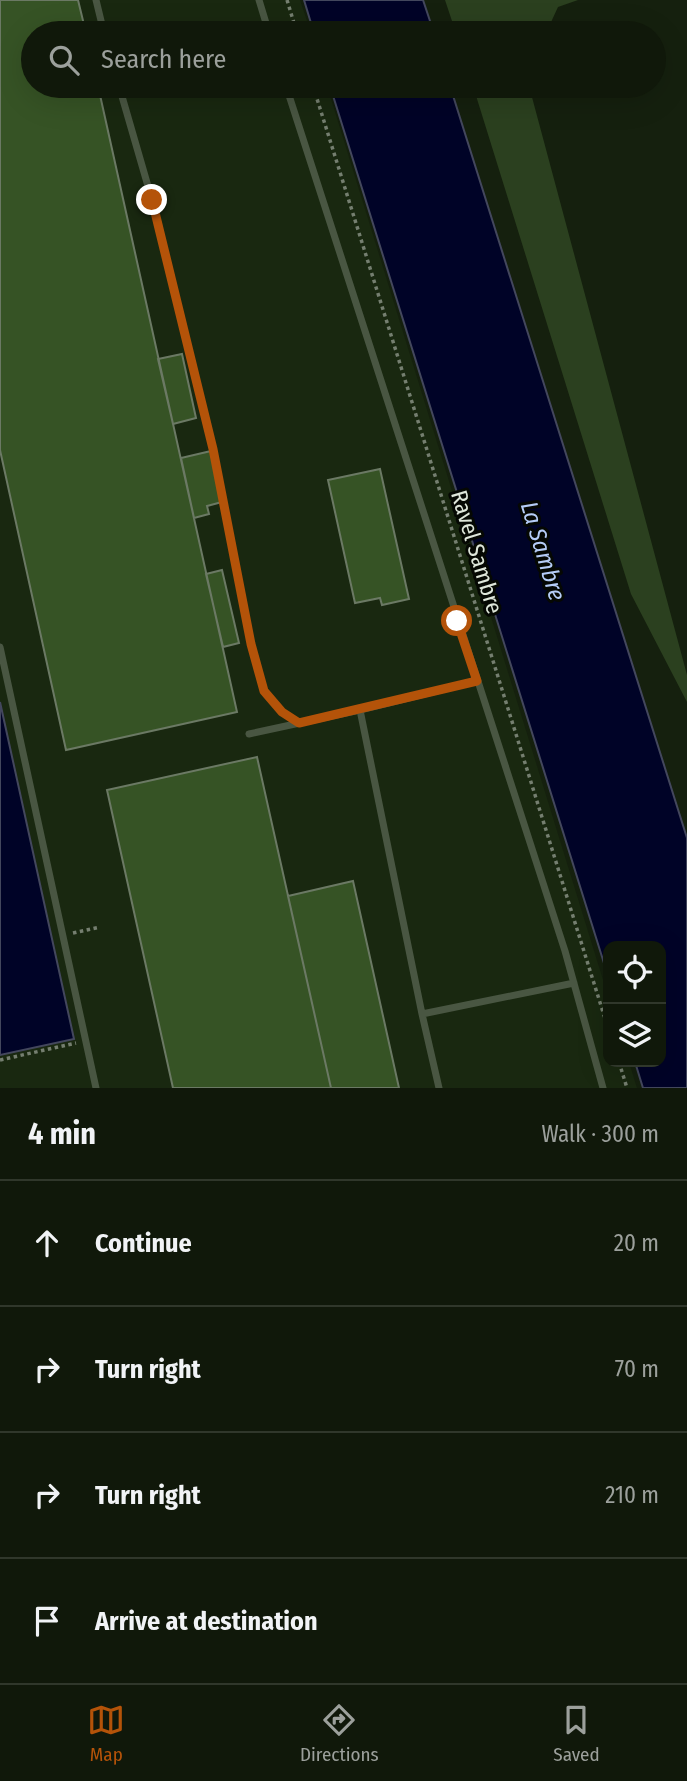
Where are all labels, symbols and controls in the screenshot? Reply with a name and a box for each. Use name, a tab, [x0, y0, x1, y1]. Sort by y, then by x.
search box	[21, 21, 666, 98]
icon: search	[45, 41, 83, 79]
text: Search here	[101, 44, 226, 75]
route end	[136, 184, 167, 215]
street label: Ravel Sambre	[445, 487, 509, 617]
water label: La Sambre	[515, 498, 571, 604]
route start	[441, 605, 472, 636]
map controls	[603, 941, 666, 1067]
button: locate	[603, 941, 666, 1004]
button: layers	[603, 1004, 666, 1067]
text: 4 min	[28, 1116, 96, 1152]
text: Walk · 300 m	[542, 1120, 659, 1148]
icon: ahead	[28, 1224, 66, 1262]
text: Continue	[95, 1228, 192, 1259]
text: 20 m	[614, 1229, 659, 1257]
icon: right	[28, 1350, 66, 1388]
text: Turn right	[95, 1354, 201, 1385]
text: 70 m	[615, 1355, 659, 1383]
icon: right	[28, 1476, 66, 1514]
text: Turn right	[95, 1480, 201, 1511]
text: 210 m	[605, 1481, 659, 1509]
icon: arrive	[28, 1602, 66, 1640]
text: Arrive at destination	[95, 1606, 318, 1637]
tab: Map	[87, 1701, 125, 1766]
tab: Directions	[300, 1701, 379, 1766]
tab: Saved	[553, 1701, 600, 1766]

